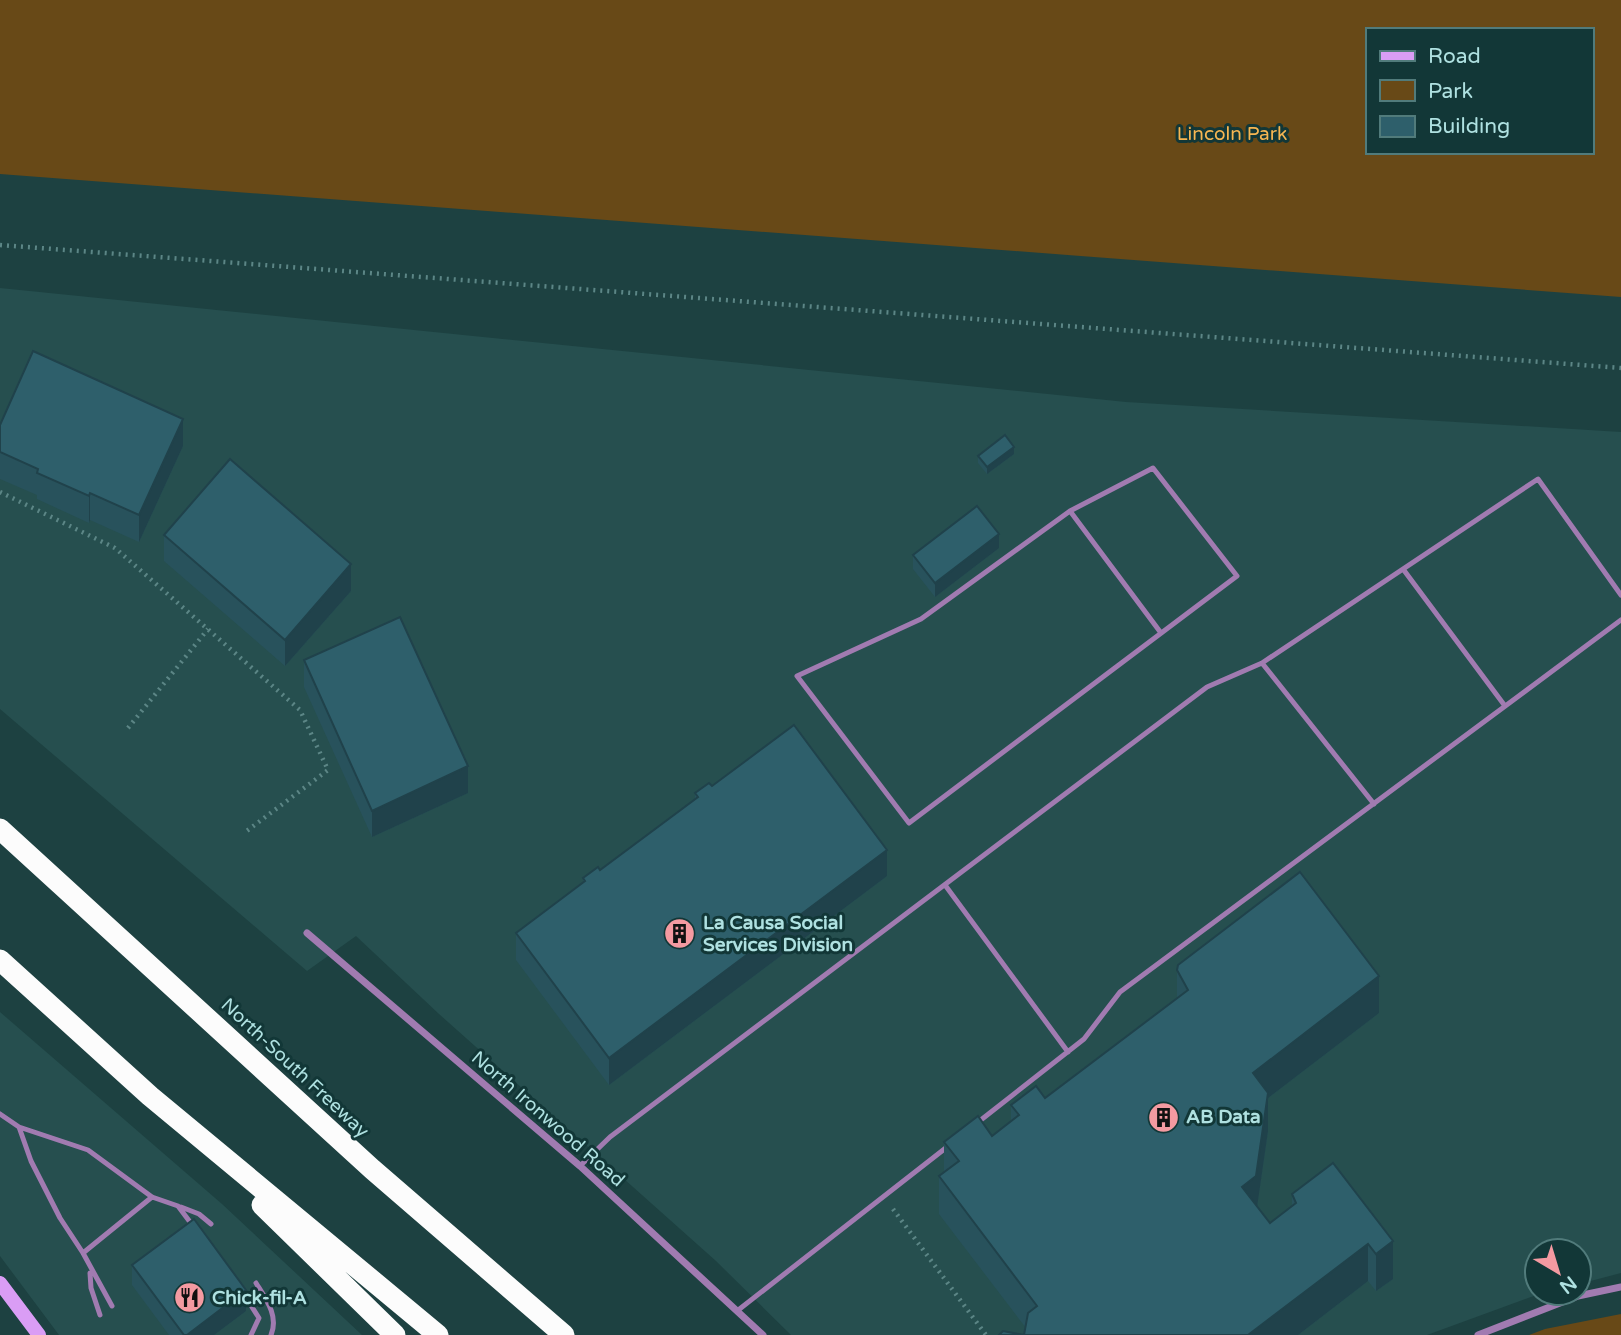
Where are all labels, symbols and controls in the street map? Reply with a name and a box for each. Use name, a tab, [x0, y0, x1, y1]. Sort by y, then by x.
legend	[1366, 28, 1593, 154]
text: Road	[1428, 44, 1481, 69]
text: Park	[1428, 79, 1473, 104]
text: Building	[1428, 114, 1510, 139]
park label: Lincoln Park	[1177, 123, 1287, 145]
place label: La Causa Social Services Division	[703, 912, 853, 956]
building icon: La Causa Social Services Division	[663, 917, 697, 951]
street label: North-South Freeway	[217, 994, 373, 1142]
street label: North Ironwood Road	[467, 1047, 629, 1191]
building icon: AB Data	[1146, 1100, 1180, 1134]
place label: AB Data	[1186, 1106, 1261, 1128]
north arrow	[1523, 1237, 1593, 1307]
text: N	[1555, 1271, 1581, 1298]
restaurant icon: Chick-fil-A	[172, 1281, 206, 1315]
place label: Chick-fil-A	[212, 1287, 307, 1309]

